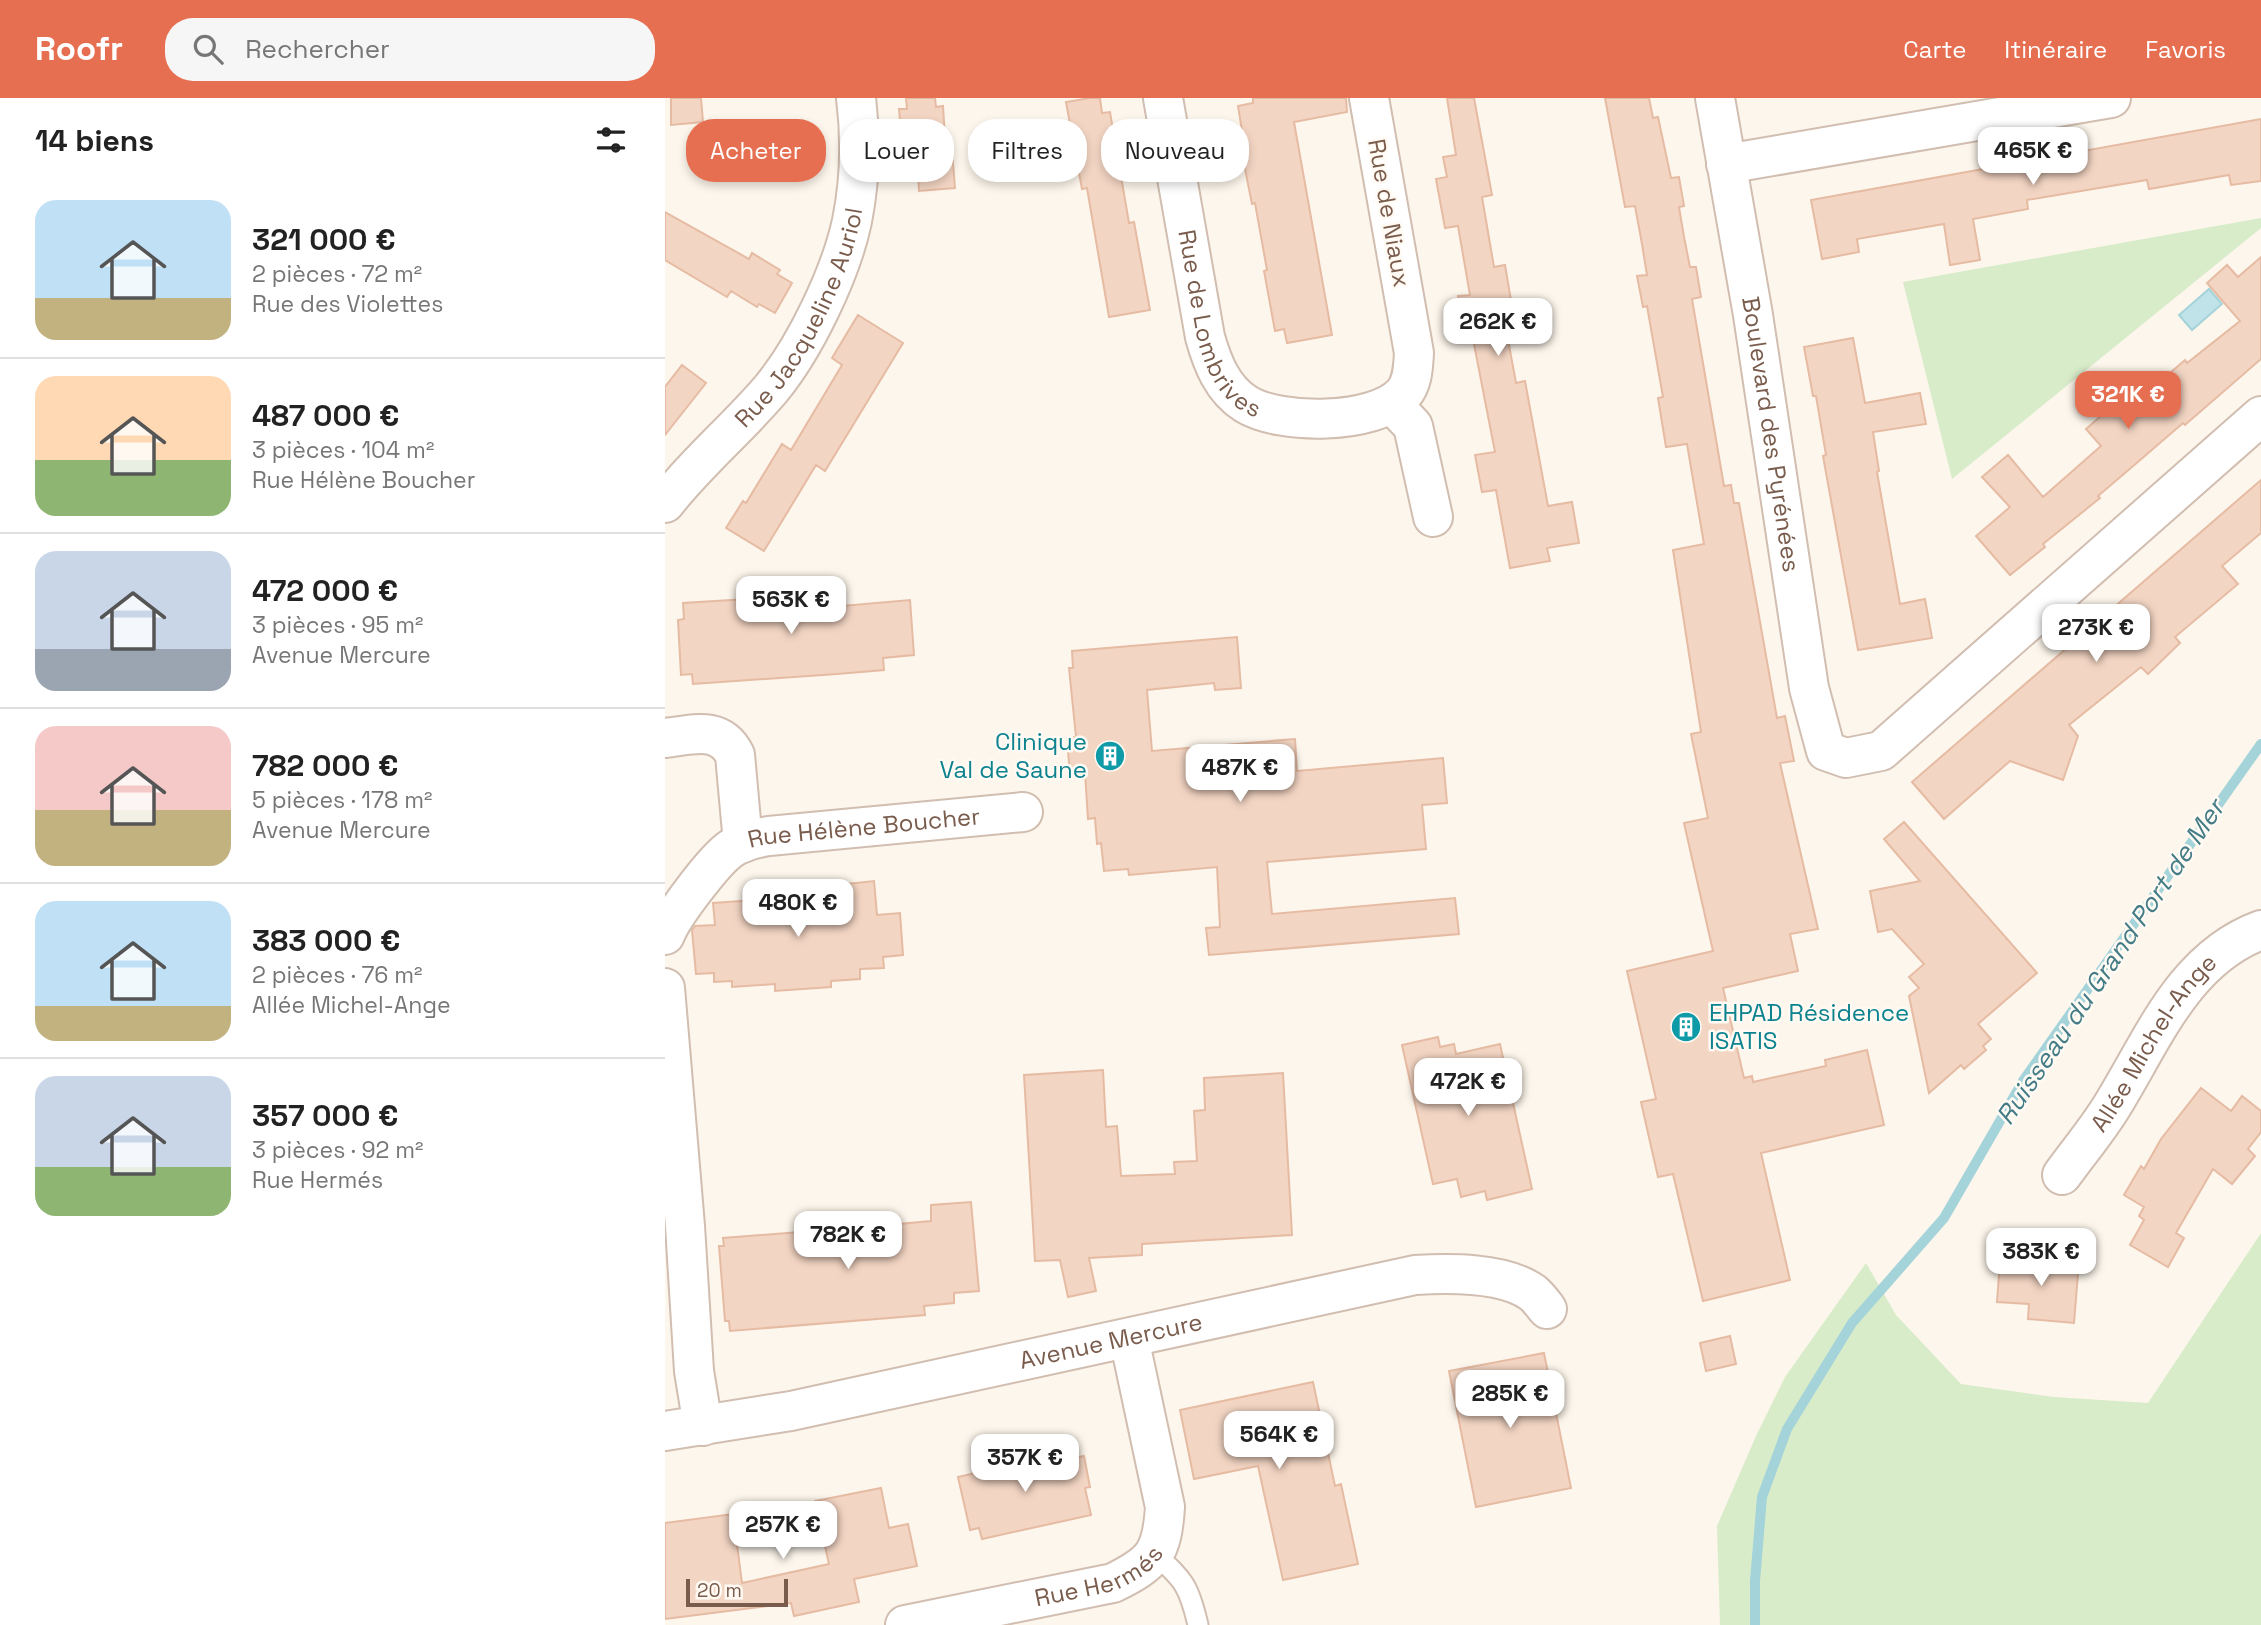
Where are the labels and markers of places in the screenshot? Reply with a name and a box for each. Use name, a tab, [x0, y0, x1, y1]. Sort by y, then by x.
pin: 465K €	[1976, 127, 2090, 187]
pin: 262K €	[1441, 299, 1555, 358]
pin: 321K €	[2071, 372, 2185, 431]
pin: 563K €	[734, 576, 848, 636]
pin: 273K €	[2039, 604, 2153, 664]
place label: Clinique Val de Saune	[940, 726, 1087, 785]
building icon: Clinique Val de Saune	[1093, 739, 1127, 773]
pin: 487K €	[1183, 744, 1297, 804]
pin: 480K €	[741, 880, 855, 939]
place label: EHPAD Résidence ISATIS	[1709, 997, 1909, 1056]
building icon: EHPAD Résidence ISATIS	[1669, 1010, 1703, 1044]
pin: 472K €	[1411, 1058, 1525, 1118]
pin: 782K €	[791, 1212, 905, 1271]
pin: 383K €	[1984, 1228, 2098, 1288]
pin: 285K €	[1453, 1370, 1567, 1430]
pin: 564K €	[1222, 1412, 1336, 1471]
pin: 357K €	[968, 1434, 1082, 1494]
pin: 257K €	[726, 1502, 840, 1561]

